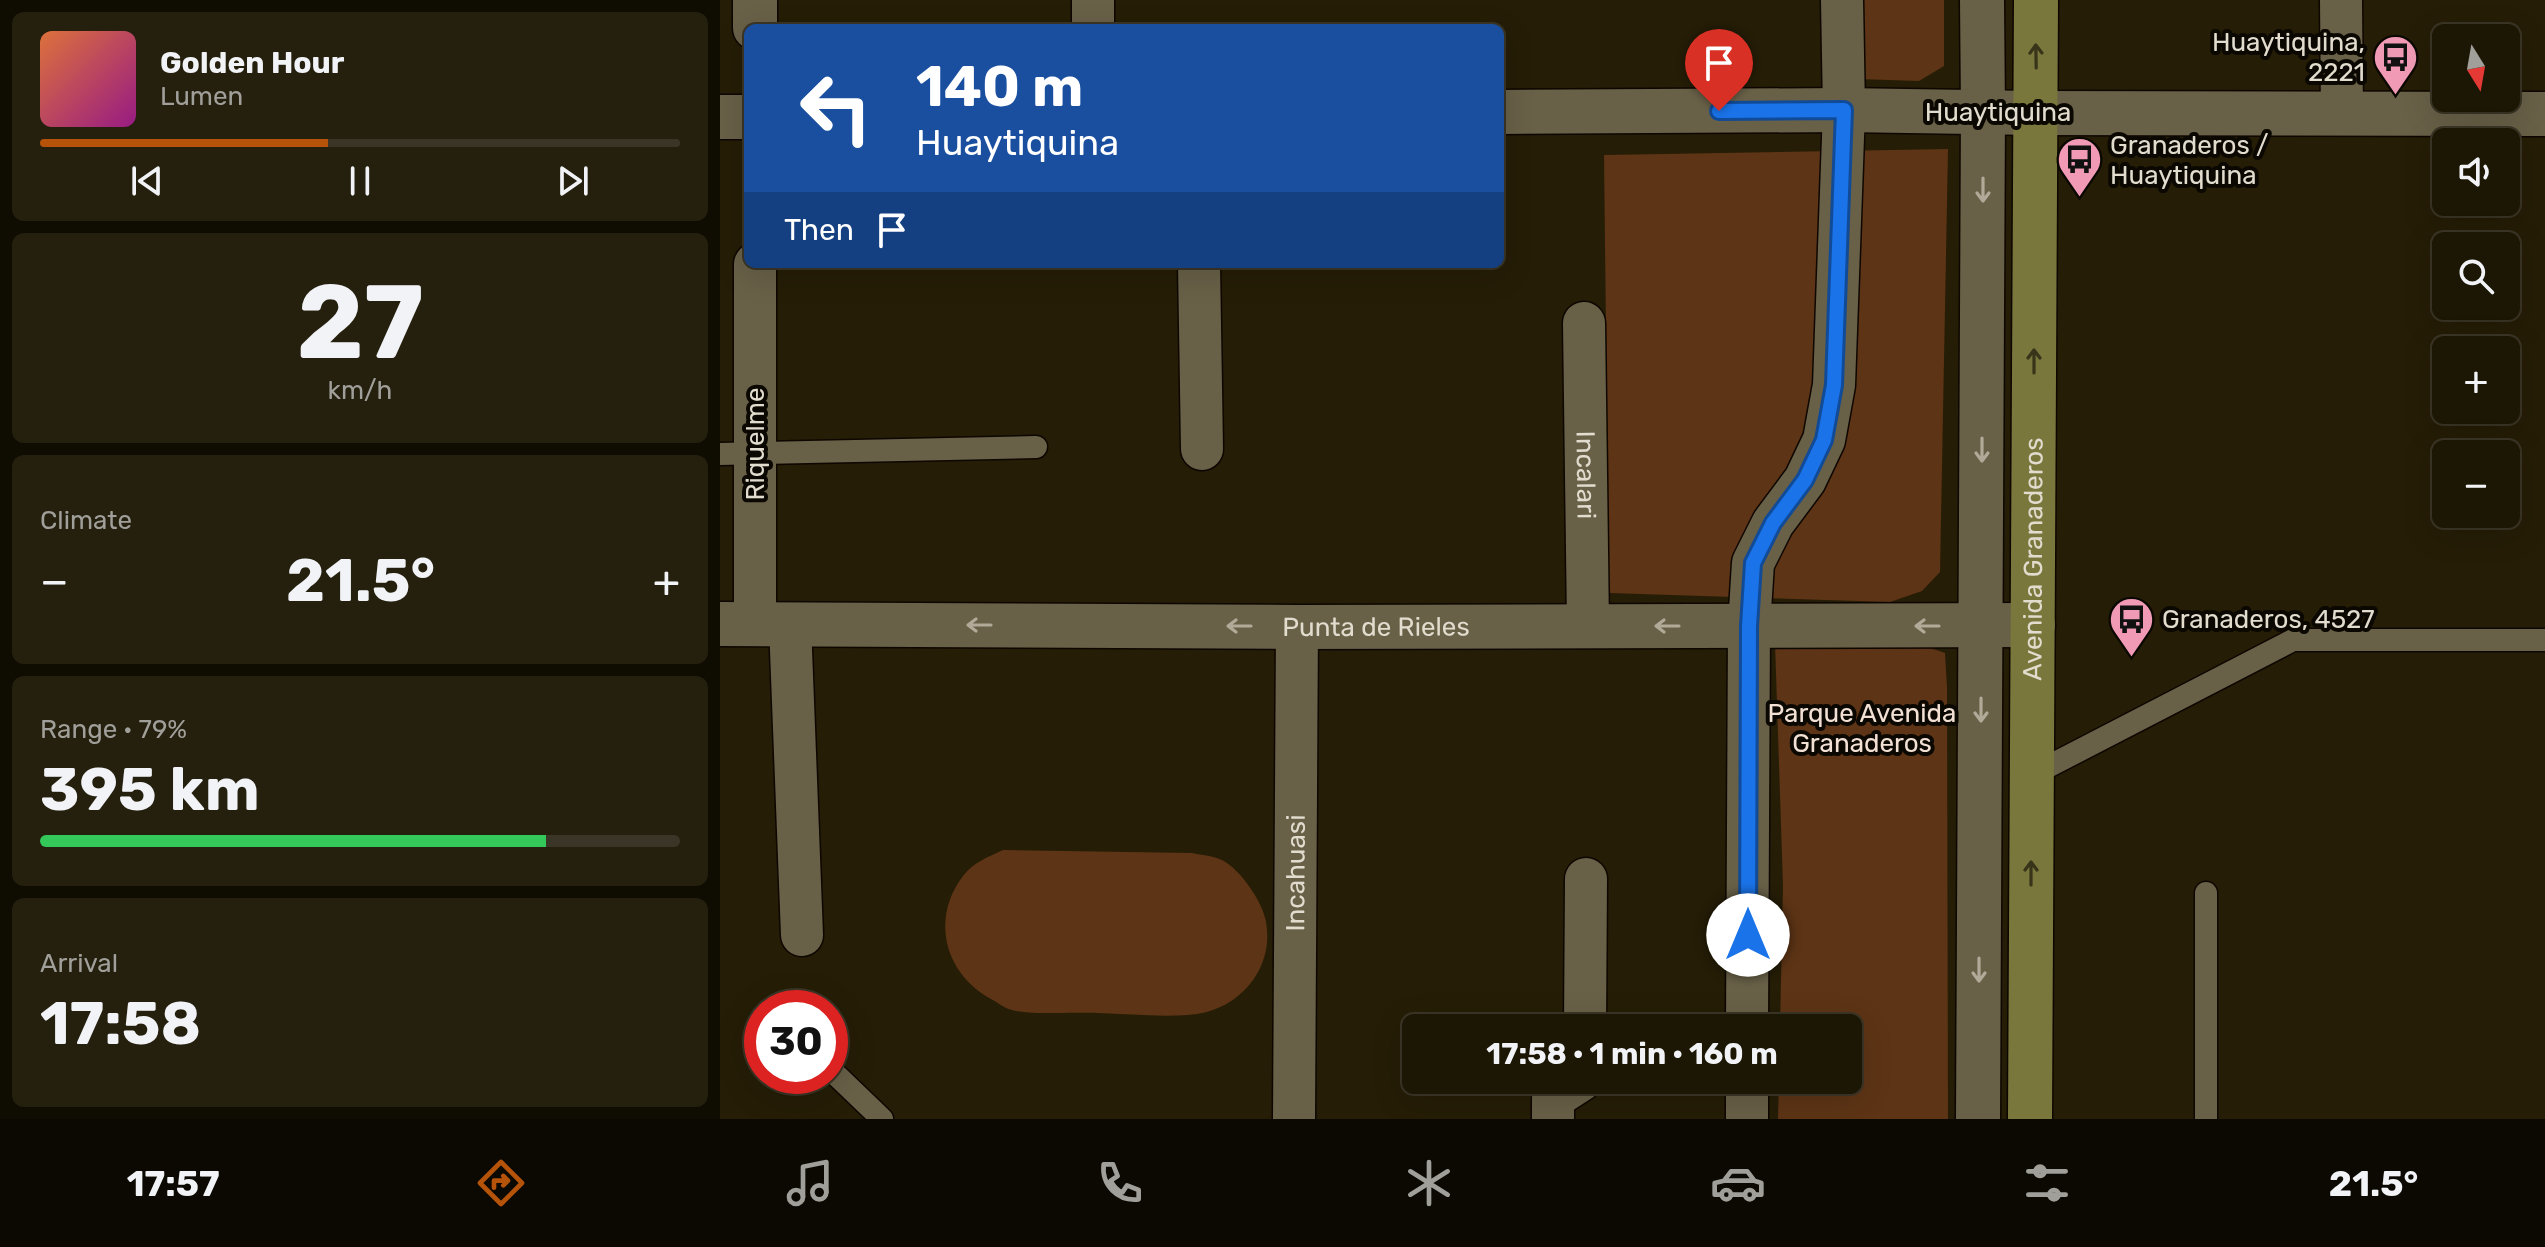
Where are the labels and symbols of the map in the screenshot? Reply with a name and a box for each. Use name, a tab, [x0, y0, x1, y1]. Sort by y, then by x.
north arrow	[2432, 24, 2520, 112]
place label: Huaytiquina, 2221	[2212, 27, 2365, 88]
pin	[1685, 29, 1753, 111]
bus stop icon: Huaytiquina, 2221	[2372, 33, 2420, 96]
one-way arrow	[2028, 43, 2044, 70]
street label: Huaytiquina	[1925, 97, 2071, 128]
place label: Granaderos / Huaytiquina	[2110, 130, 2269, 191]
bus stop icon: Granaderos / Huaytiquina	[2055, 136, 2103, 199]
one-way arrow	[1975, 176, 1991, 203]
one-way arrow	[2026, 348, 2042, 375]
street label: Riquelme	[740, 387, 771, 501]
street label: Incalari	[1569, 431, 1602, 519]
one-way arrow	[1974, 436, 1990, 463]
street label: Avenida Granaderos	[2017, 437, 2050, 681]
bus stop icon: Granaderos, 4527	[2107, 595, 2155, 658]
place label: Granaderos, 4527	[2162, 604, 2375, 635]
street label: Punta de Rieles	[1282, 612, 1470, 643]
one-way arrow	[966, 617, 993, 633]
one-way arrow	[1226, 618, 1253, 634]
one-way arrow	[1654, 618, 1681, 634]
one-way arrow	[1914, 618, 1941, 634]
one-way arrow	[1973, 696, 1989, 723]
park label: Parque Avenida Granaderos	[1768, 698, 1956, 759]
street label: Incahuasi	[1280, 814, 1312, 932]
one-way arrow	[2023, 860, 2039, 887]
position arrow	[1706, 893, 1790, 977]
one-way arrow	[1971, 956, 1987, 983]
speed limit sign: 30	[744, 990, 848, 1094]

